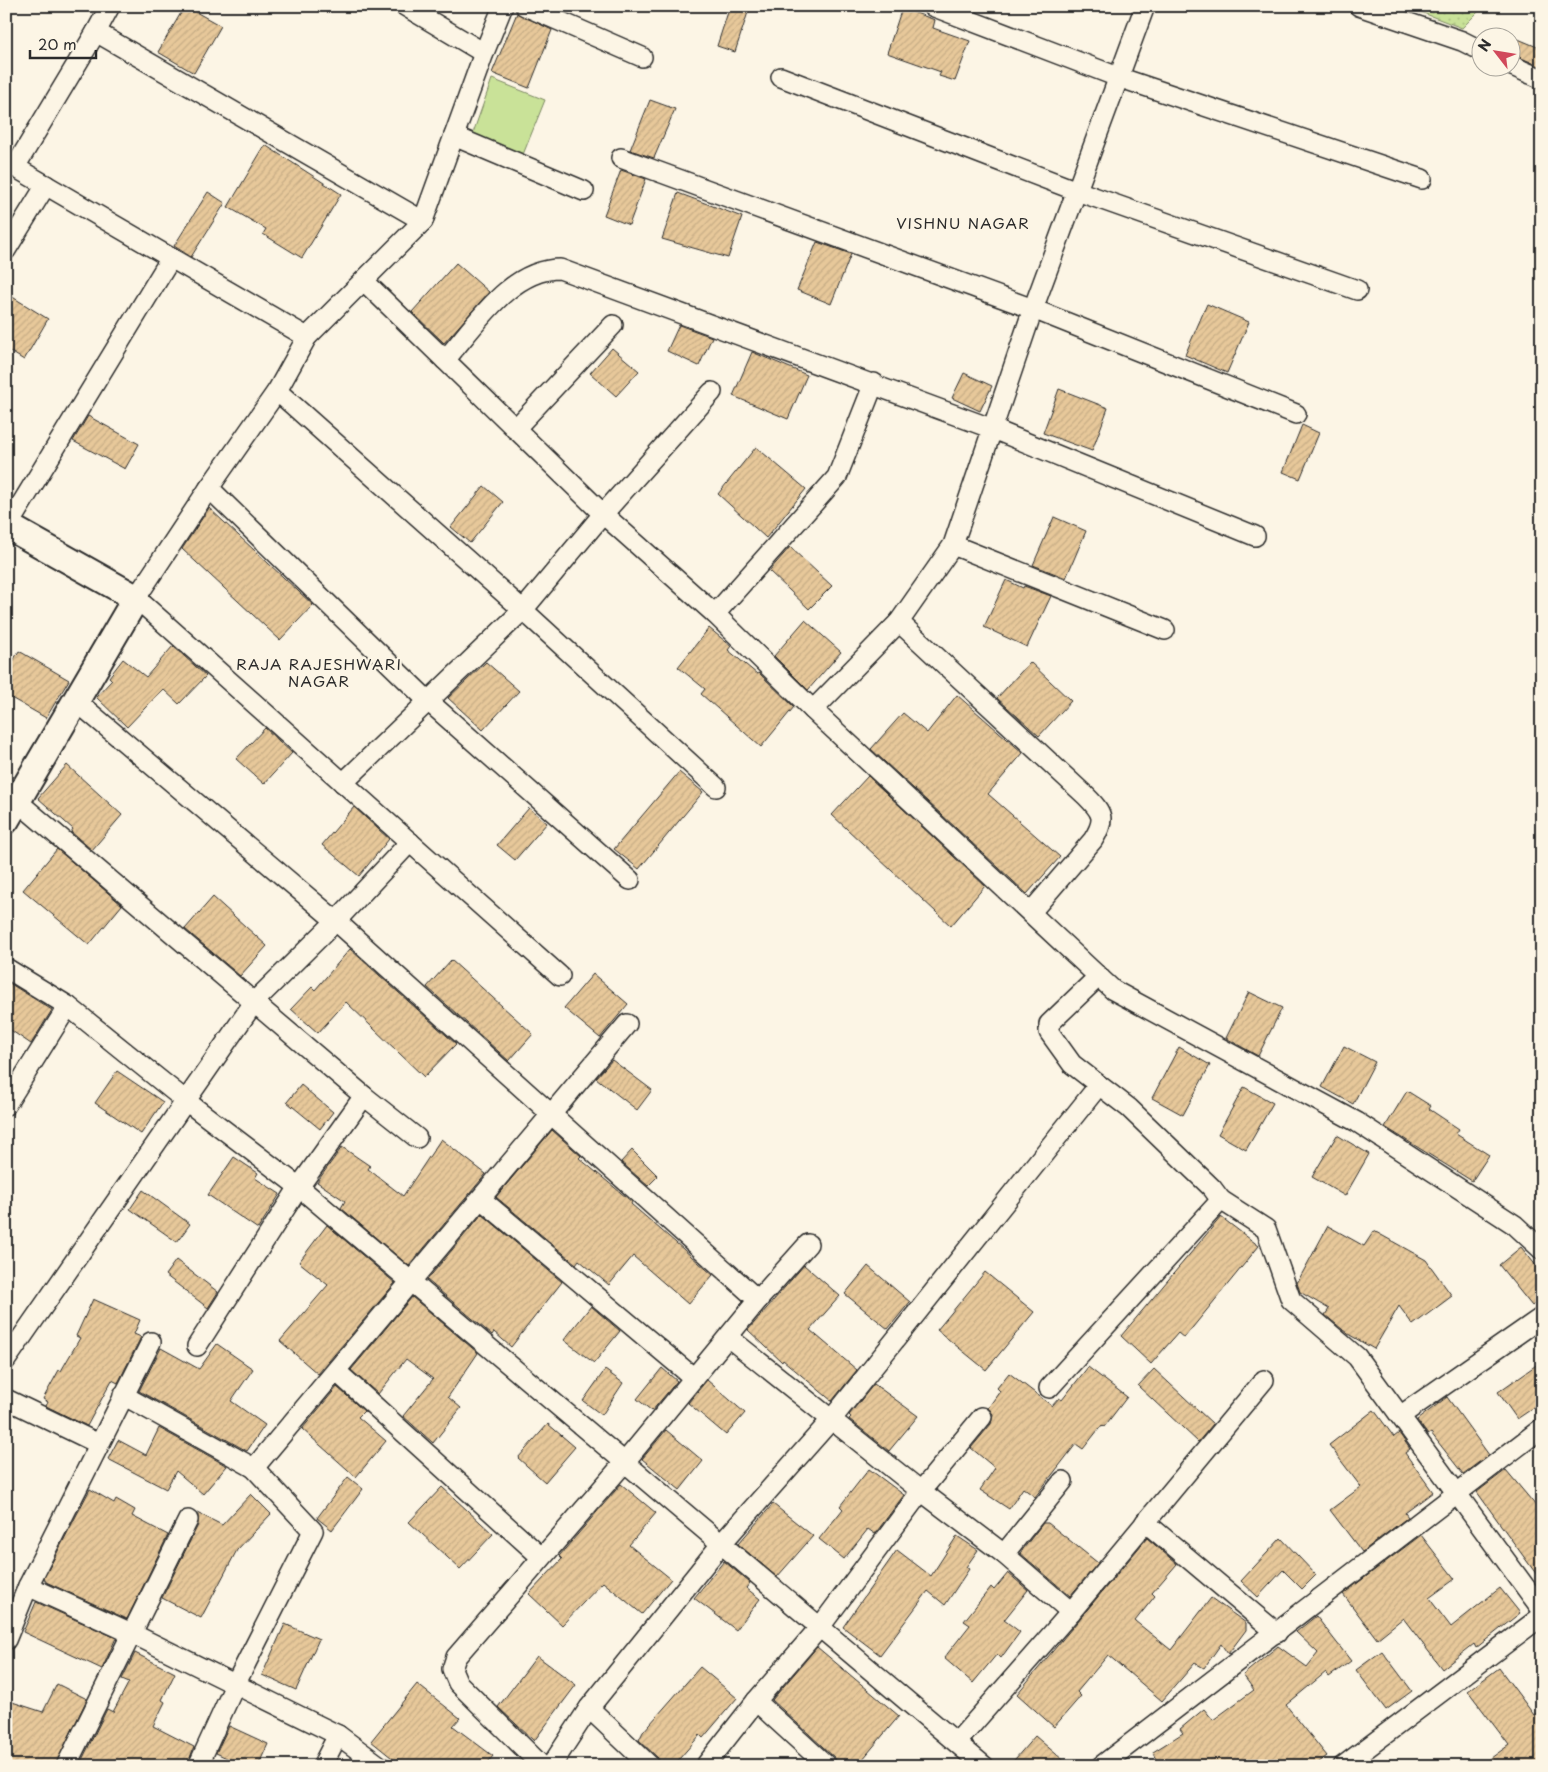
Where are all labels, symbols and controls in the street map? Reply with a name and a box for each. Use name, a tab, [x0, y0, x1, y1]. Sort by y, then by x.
scale bar	[30, 28, 96, 60]
north arrow	[1470, 28, 1520, 78]
text: 20 m	[38, 32, 77, 55]
text: N	[1473, 35, 1496, 55]
district label: VISHNU NAGAR	[896, 211, 1030, 234]
district label: RAJA RAJESHWARI NAGAR	[236, 652, 402, 692]

